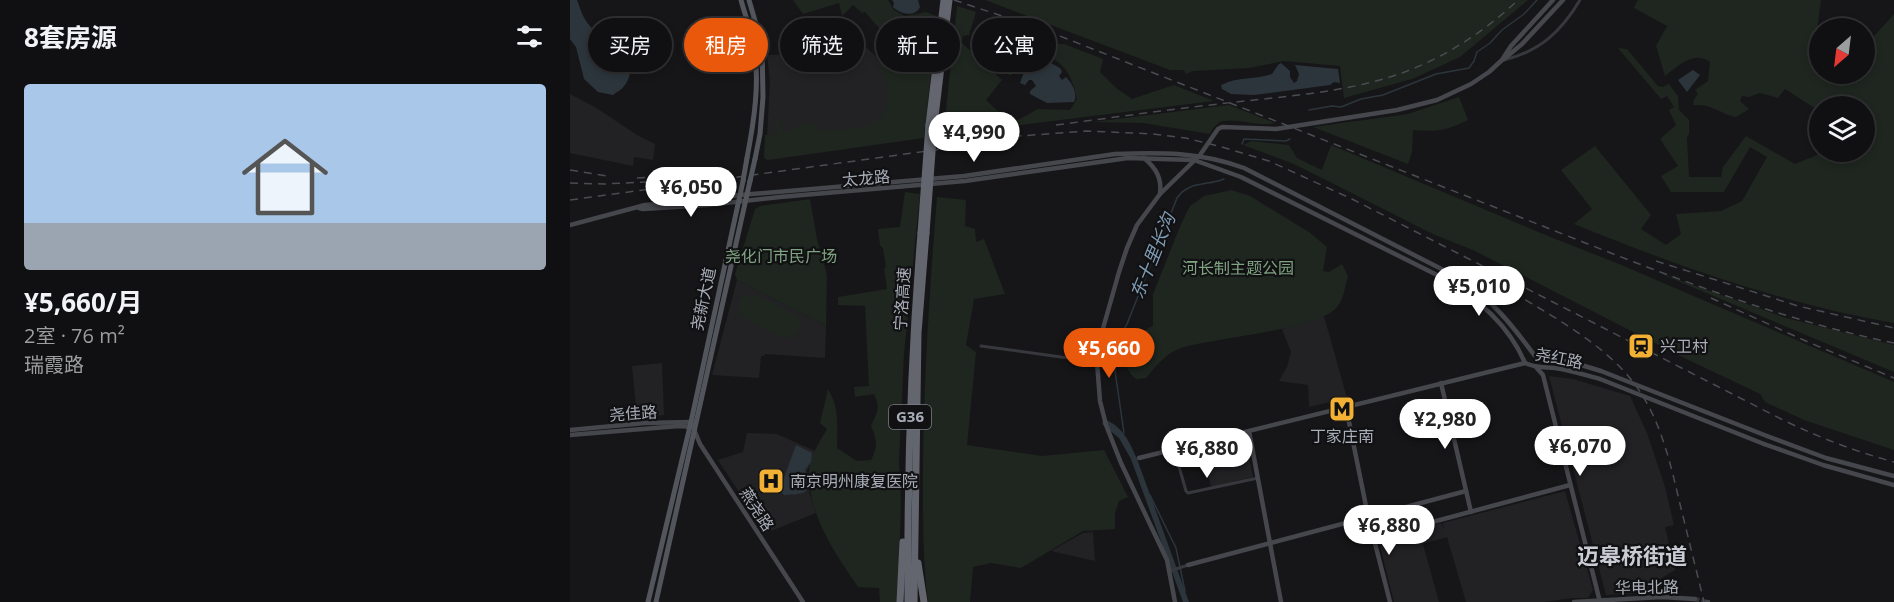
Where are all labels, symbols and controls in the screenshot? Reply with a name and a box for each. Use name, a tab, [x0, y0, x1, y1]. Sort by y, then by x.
chip: 买房	[588, 18, 672, 72]
chip: 租房	[684, 18, 768, 72]
chip: 筛选	[780, 18, 864, 72]
chip: 新上	[876, 18, 960, 72]
chip: 公寓	[972, 18, 1056, 72]
north arrow	[1809, 18, 1875, 84]
map controls	[1809, 18, 1875, 162]
text: 8套房源	[24, 19, 117, 55]
icon: filters	[513, 20, 546, 53]
button: layers	[1809, 96, 1875, 162]
pin: ¥4,990	[925, 112, 1023, 163]
text: ¥4,990	[943, 118, 1005, 145]
icon: home	[231, 123, 339, 231]
street label: 太龙路	[841, 165, 891, 191]
pin: ¥6,050	[642, 167, 740, 218]
text: ¥6,050	[660, 173, 722, 200]
water label: 东十里长沟	[1124, 208, 1181, 302]
park label: 尧化门市民广场	[725, 245, 837, 267]
park label: 河长制主题公园	[1182, 257, 1294, 279]
street label: 尧新大道	[686, 265, 720, 333]
street label: 宁洛高速	[889, 266, 915, 332]
pin: ¥5,010	[1430, 266, 1528, 317]
text: ¥5,010	[1448, 272, 1510, 299]
text: ¥5,660/月	[24, 284, 143, 320]
text: 2室 · 76 m²	[24, 322, 125, 349]
pin: ¥5,660	[1060, 328, 1158, 379]
station icon: 兴卫村	[1626, 331, 1656, 361]
text: ¥5,660	[1078, 334, 1140, 361]
place label: 兴卫村	[1660, 335, 1708, 357]
street label: 尧红路	[1533, 343, 1585, 373]
text: 瑞霞路	[24, 351, 84, 378]
metro station icon: 丁家庄南	[1327, 394, 1357, 424]
pin: ¥2,980	[1396, 399, 1494, 450]
street label: 尧佳路	[608, 400, 658, 426]
road number: G36	[889, 405, 931, 429]
text: ¥2,980	[1414, 405, 1476, 432]
place label: 丁家庄南	[1310, 425, 1374, 447]
pin: ¥6,070	[1531, 426, 1629, 477]
pin: ¥6,880	[1158, 428, 1256, 479]
text: ¥6,070	[1549, 432, 1611, 459]
text: ¥6,880	[1176, 434, 1238, 461]
hospital icon: 南京明州康复医院	[756, 466, 786, 496]
place label: 南京明州康复医院	[790, 470, 918, 492]
street label: 燕尧路	[735, 483, 779, 535]
pin: ¥6,880	[1340, 505, 1438, 556]
text: ¥6,880	[1358, 511, 1420, 538]
district label: 迈皋桥街道	[1577, 540, 1687, 570]
street label: 华电北路	[1615, 575, 1679, 599]

